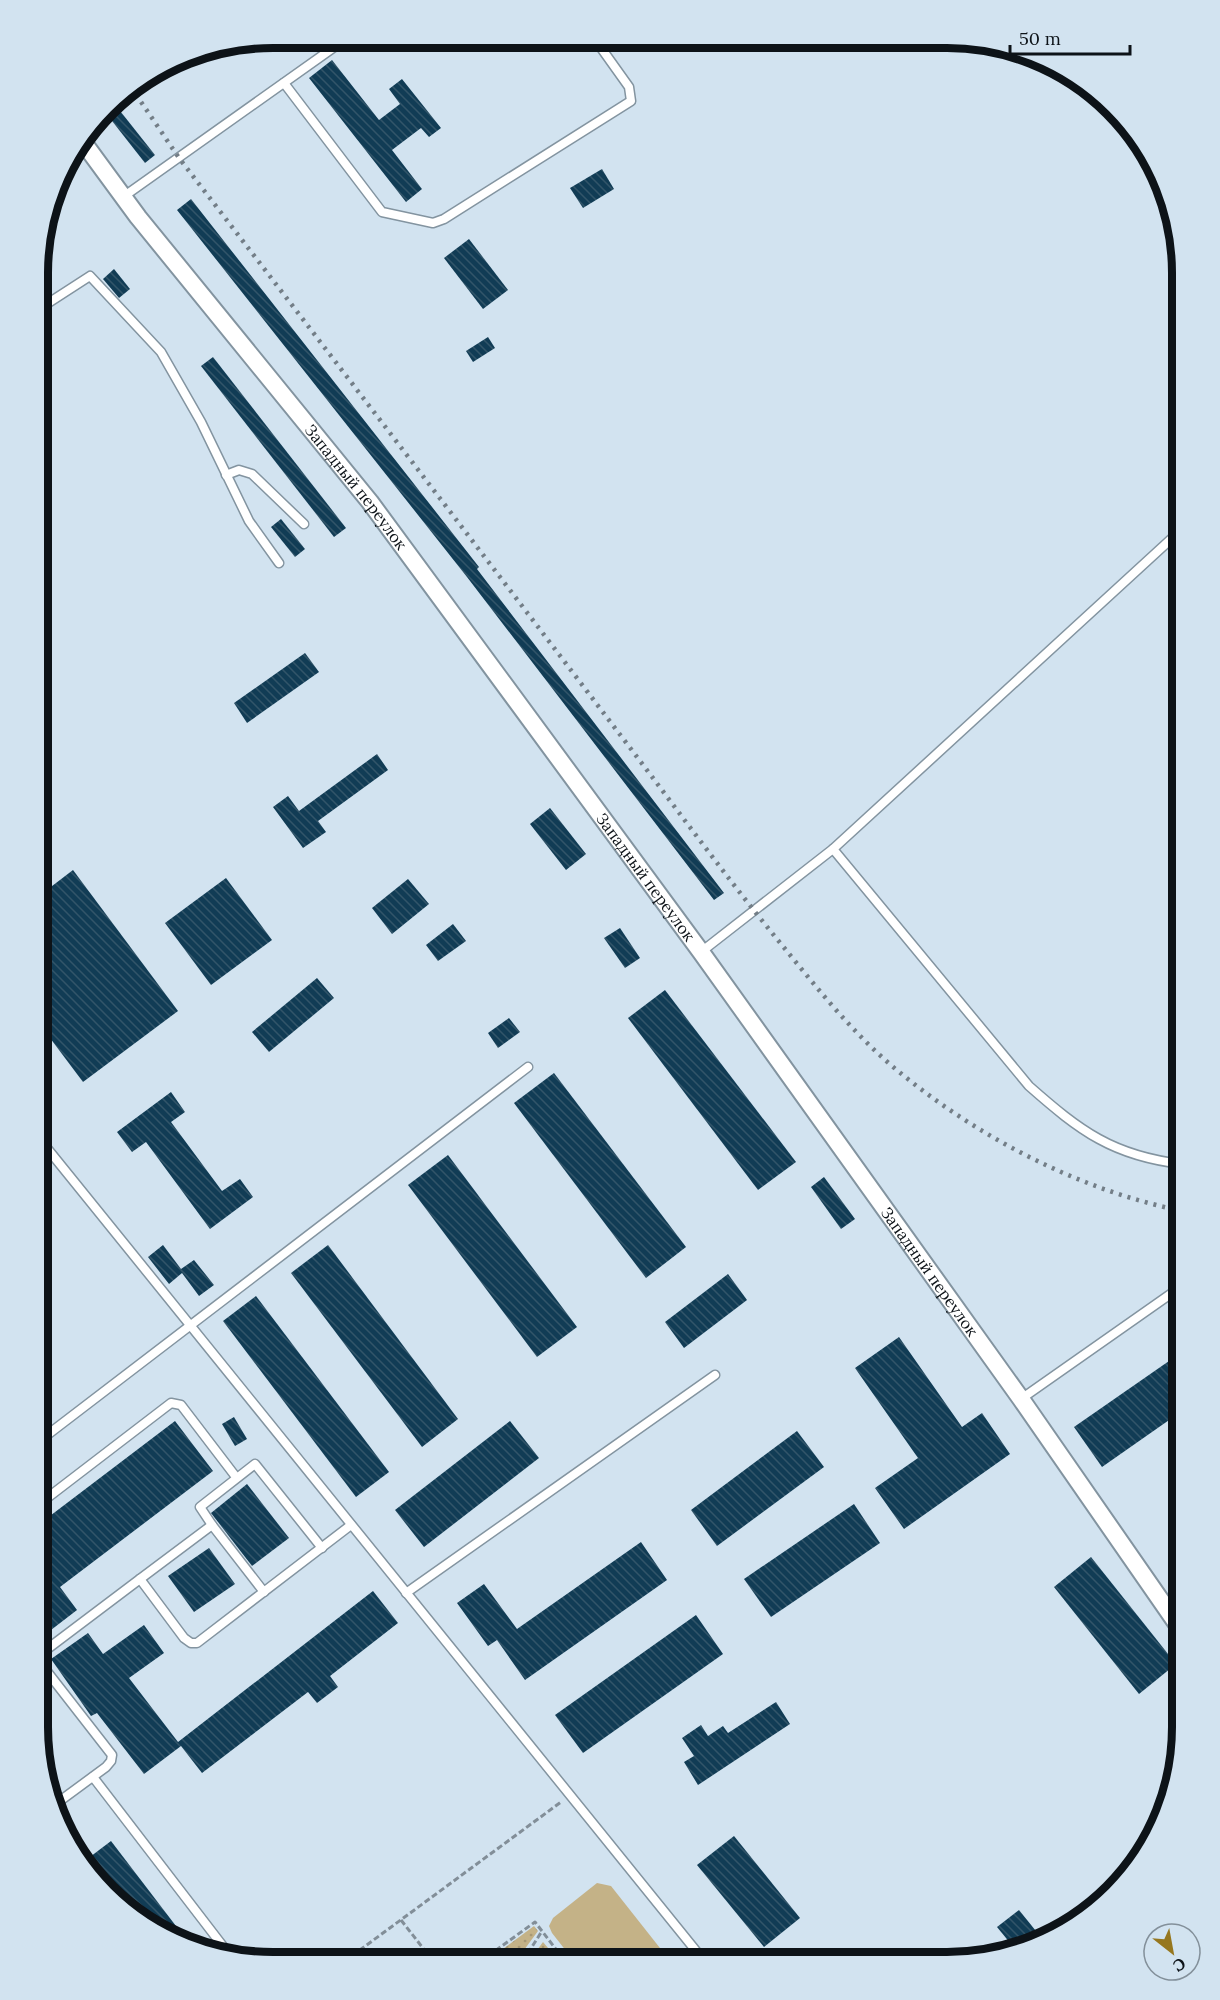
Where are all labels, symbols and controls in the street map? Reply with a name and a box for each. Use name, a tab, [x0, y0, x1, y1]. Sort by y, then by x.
scale bar	[1010, 18, 1130, 56]
text: 50 m	[1019, 27, 1061, 50]
street label: Западный переулок	[301, 420, 412, 554]
street label: Западный переулок	[592, 809, 700, 945]
street label: Западный переулок	[877, 1203, 983, 1340]
north arrow	[1142, 1922, 1202, 1982]
text: С	[1170, 1953, 1190, 1976]

